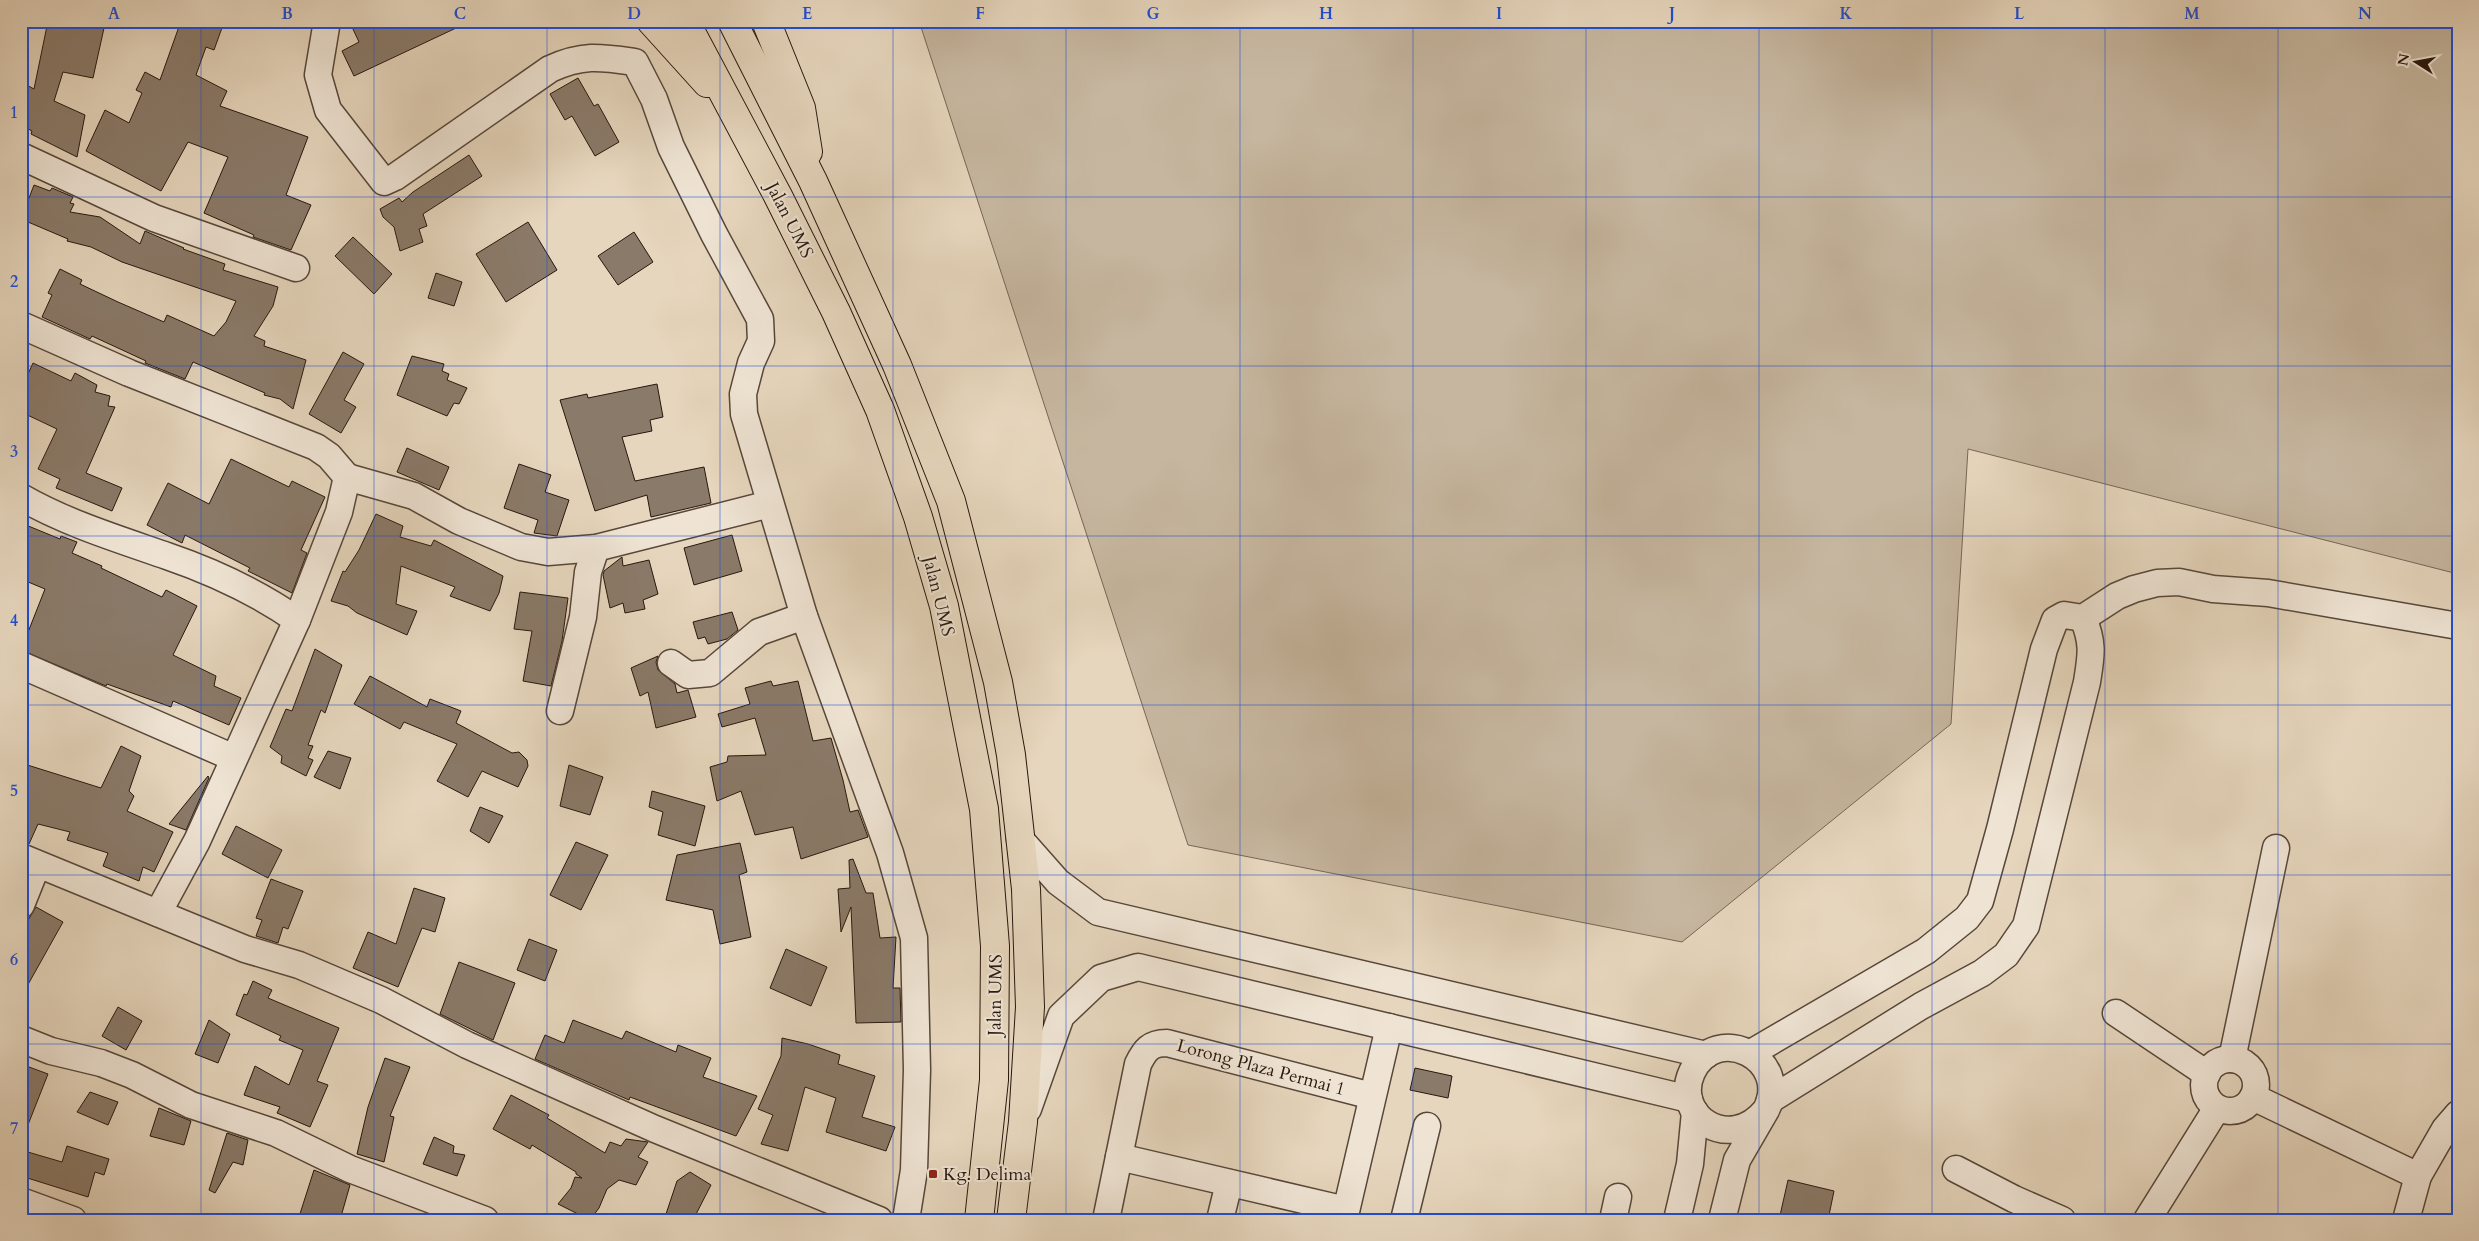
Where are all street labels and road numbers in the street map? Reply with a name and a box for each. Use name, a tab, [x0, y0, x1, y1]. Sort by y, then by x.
street label: Jalan UMS	[758, 175, 819, 262]
street label: Jalan UMS	[916, 550, 961, 639]
street label: Jalan UMS	[982, 954, 1009, 1039]
street label: Lorong Plaza Permai 1	[1174, 1033, 1348, 1102]

